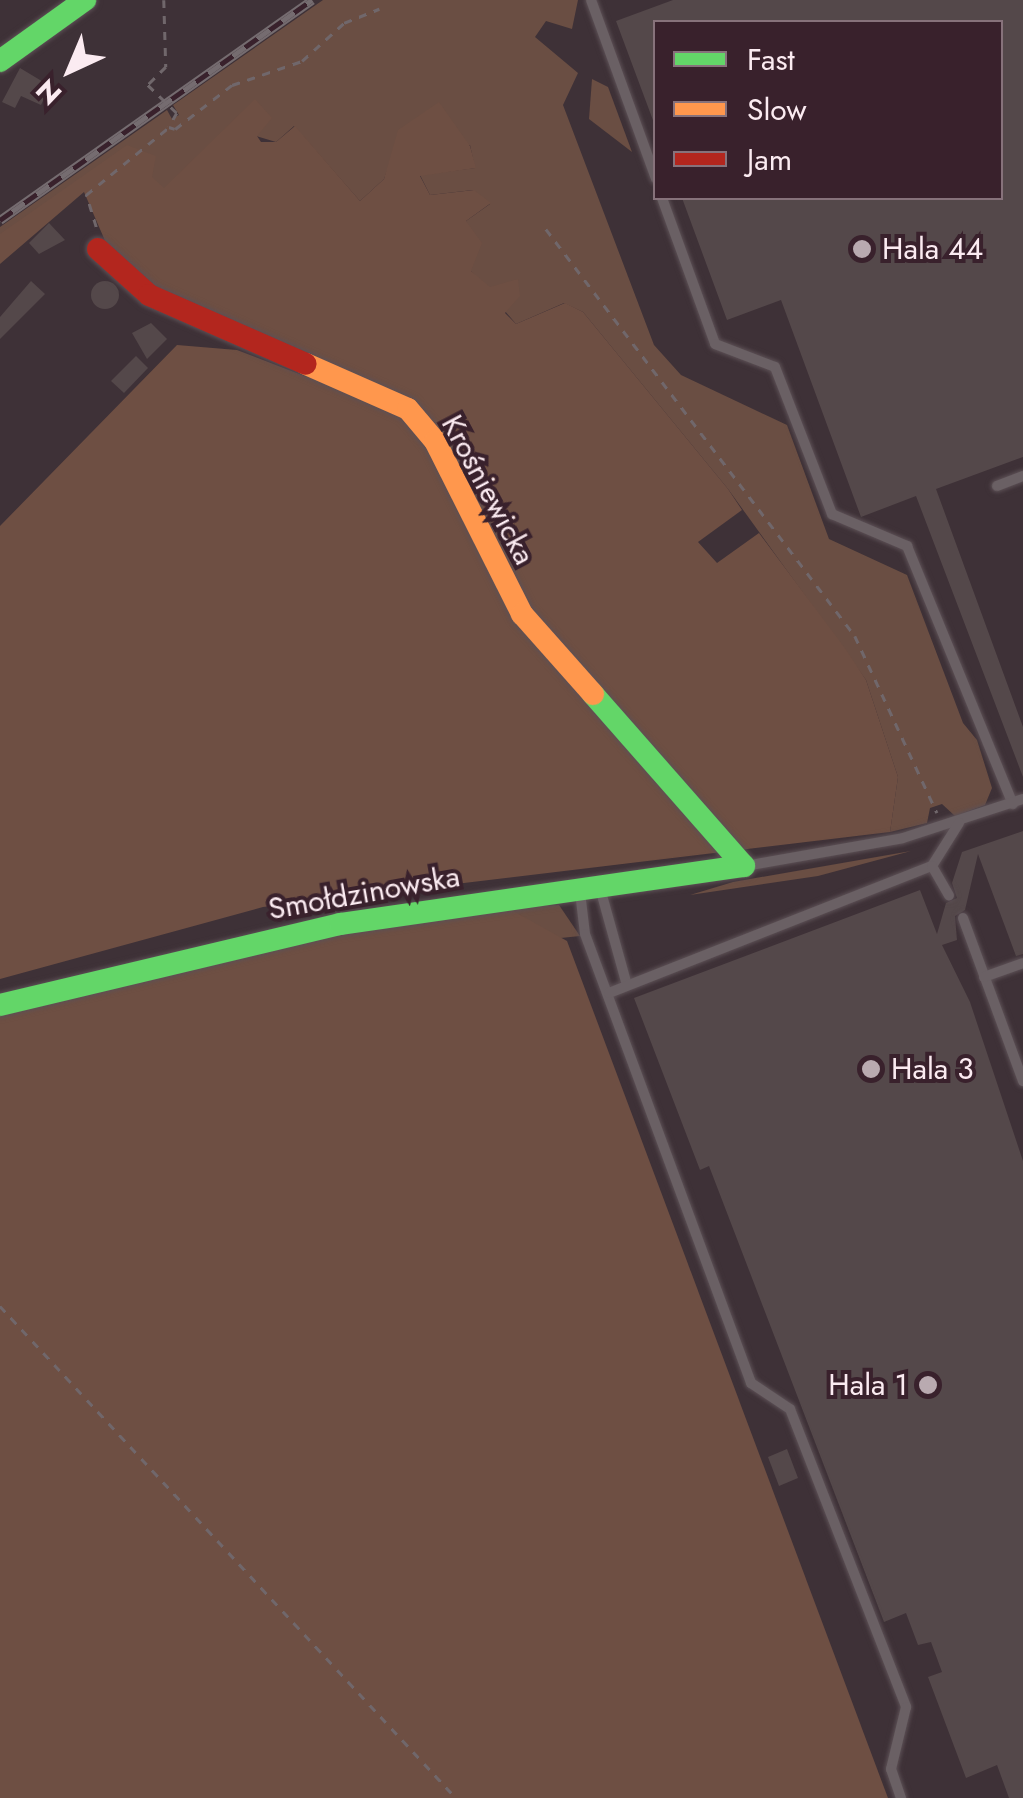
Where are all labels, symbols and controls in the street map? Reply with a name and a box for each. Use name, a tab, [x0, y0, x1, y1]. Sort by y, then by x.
north arrow	[20, 20, 120, 120]
legend	[653, 20, 1003, 200]
text: Fast	[747, 38, 795, 81]
text: N	[27, 69, 71, 114]
text: Slow	[747, 88, 807, 131]
text: Jam	[747, 138, 792, 181]
place label: Hala 44	[882, 231, 983, 267]
marker: Hala 44	[851, 238, 873, 260]
street label: Krośniewicka	[434, 409, 542, 571]
street label: Smołdzinowska	[266, 858, 462, 928]
place label: Hala 3	[891, 1051, 974, 1087]
marker: Hala 3	[860, 1058, 882, 1080]
place label: Hala 1	[828, 1367, 908, 1403]
marker: Hala 1	[917, 1374, 939, 1396]

